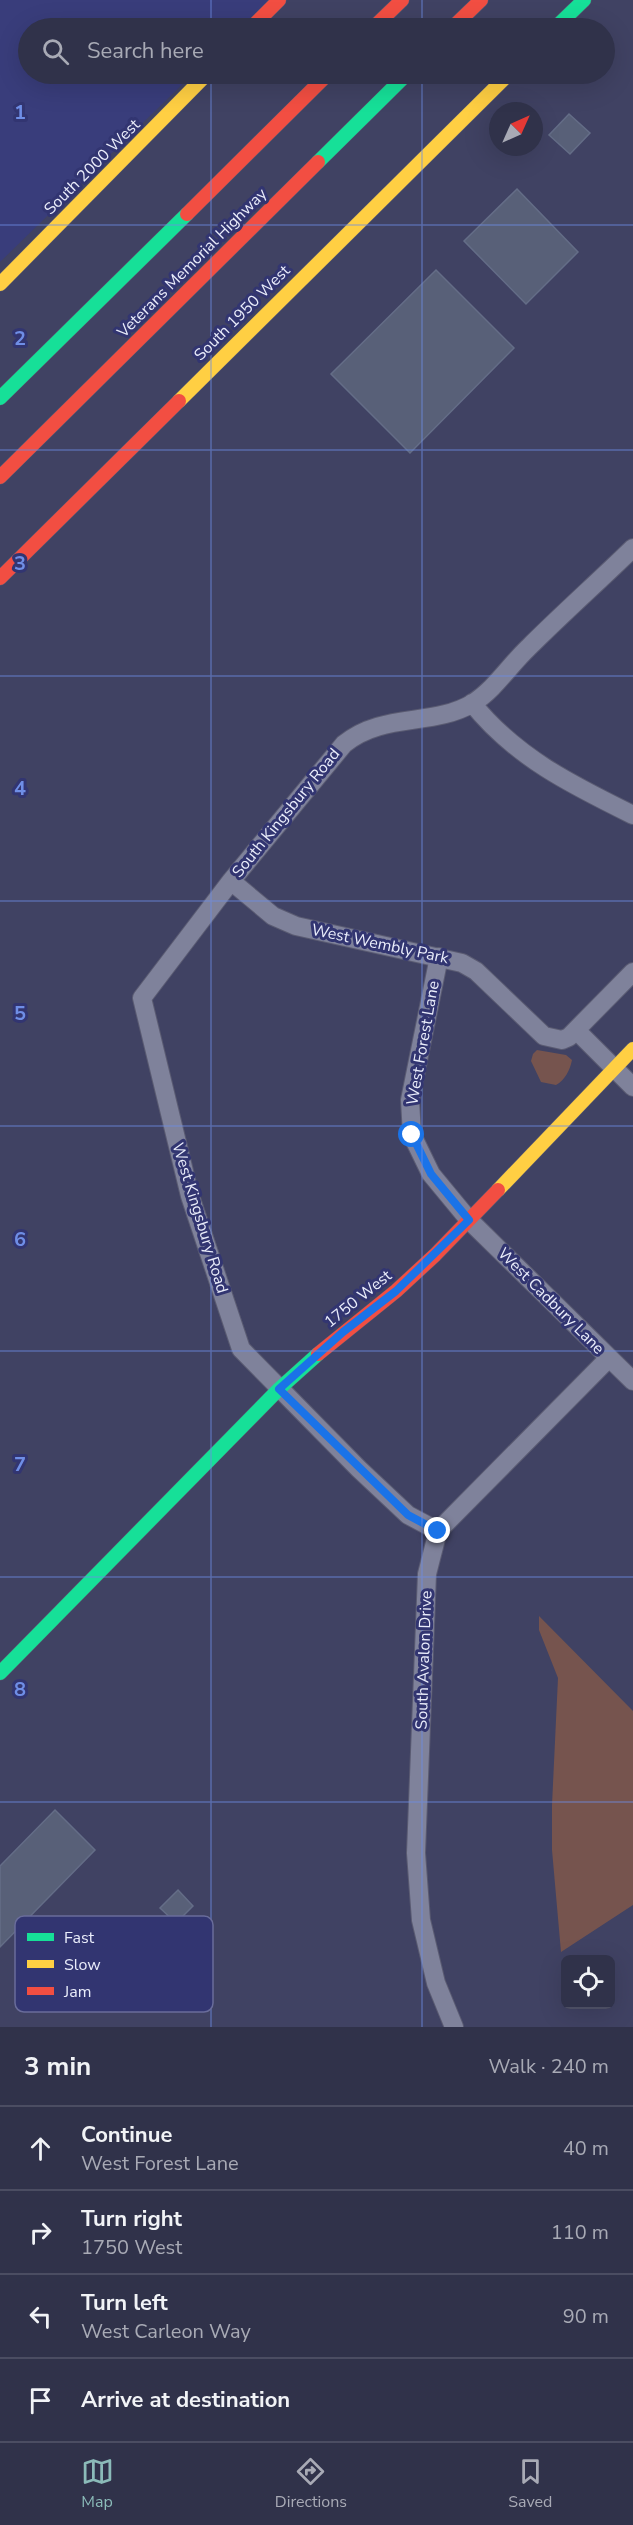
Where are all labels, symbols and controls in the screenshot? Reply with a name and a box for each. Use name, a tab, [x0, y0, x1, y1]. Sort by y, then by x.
search box	[18, 18, 615, 84]
icon: search	[39, 35, 72, 68]
text: Search here	[87, 36, 204, 66]
text: 1	[14, 99, 26, 126]
north arrow	[489, 102, 543, 156]
street label: South 2000 West	[39, 114, 145, 220]
street label: Veterans Memorial Highway	[112, 183, 272, 343]
street label: South 1950 West	[189, 260, 295, 366]
text: 2	[14, 325, 26, 352]
text: 3	[14, 550, 26, 577]
street label: South Kingsbury Road	[227, 744, 345, 882]
text: 4	[14, 775, 26, 802]
street label: West Wembly Park	[309, 919, 452, 969]
street label: West Forest Lane	[401, 979, 445, 1107]
text: 5	[14, 1000, 26, 1027]
route start	[398, 1121, 424, 1147]
street label: West Kingsbury Road	[167, 1140, 233, 1296]
text: 6	[14, 1226, 26, 1253]
street label: West Cadbury Lane	[493, 1243, 609, 1359]
street label: 1750 West	[320, 1265, 397, 1333]
text: 7	[14, 1451, 26, 1478]
route end	[424, 1517, 450, 1543]
street label: South Avalon Drive	[411, 1590, 437, 1730]
text: 8	[14, 1676, 26, 1703]
legend	[15, 1916, 213, 2012]
text: Fast	[64, 1927, 95, 1949]
text: Slow	[64, 1954, 101, 1976]
map controls	[561, 1955, 615, 2009]
button: locate	[561, 1955, 615, 2009]
text: Jam	[63, 1981, 91, 2003]
text: 3 min	[24, 2049, 91, 2084]
text: Walk · 240 m	[489, 2053, 609, 2080]
text: Continue	[81, 2120, 172, 2150]
icon: ahead	[24, 2132, 57, 2165]
text: 40 m	[563, 2135, 609, 2162]
text: West Forest Lane	[81, 2150, 239, 2177]
text: Turn right	[81, 2204, 182, 2234]
icon: right	[24, 2216, 57, 2249]
text: 110 m	[551, 2219, 609, 2246]
text: 1750 West	[81, 2234, 182, 2261]
text: Turn left	[81, 2288, 168, 2318]
icon: left	[24, 2300, 57, 2333]
text: 90 m	[563, 2303, 609, 2330]
text: West Carleon Way	[81, 2318, 251, 2345]
icon: arrive	[24, 2384, 57, 2417]
text: Arrive at destination	[81, 2385, 290, 2415]
tab: Map	[81, 2455, 114, 2513]
tab: Directions	[275, 2455, 347, 2513]
tab: Saved	[508, 2455, 552, 2513]

